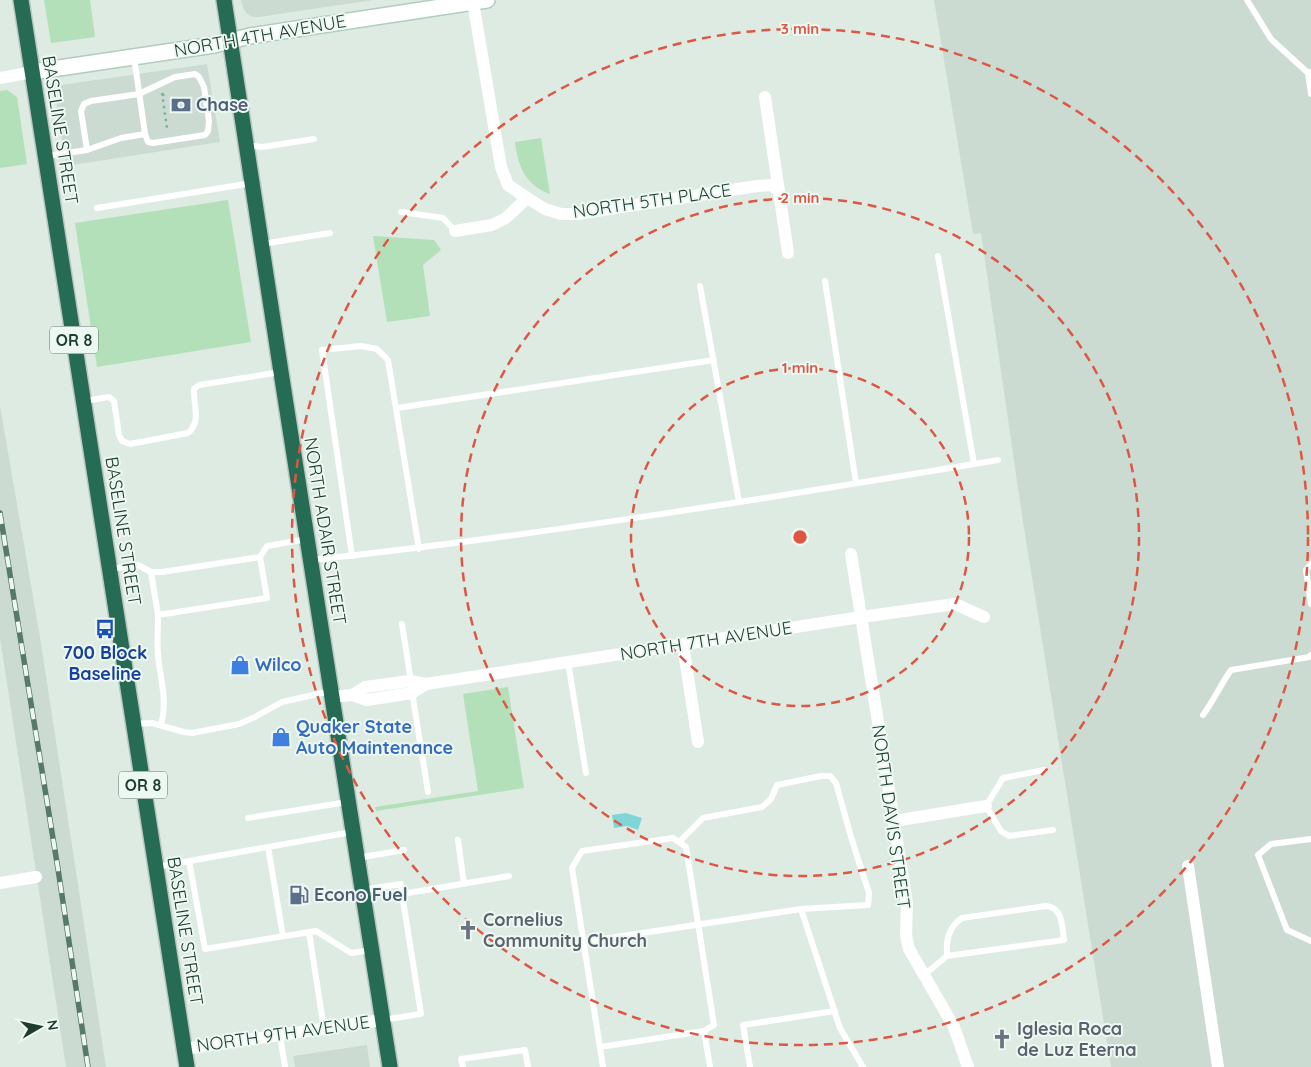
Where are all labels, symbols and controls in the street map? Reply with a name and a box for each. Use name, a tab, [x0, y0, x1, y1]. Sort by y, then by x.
street label: NORTH 4TH AVENUE	[172, 9, 348, 62]
text: 3 min	[781, 19, 819, 38]
street label: BASELINE STREET	[37, 54, 84, 206]
place label: Chase	[196, 93, 248, 116]
bank icon: Chase	[170, 94, 192, 116]
street label: NORTH 5TH PLACE	[571, 178, 733, 223]
text: 2 min	[780, 188, 820, 207]
road number: OR 8	[50, 326, 98, 354]
text: 1 min	[782, 358, 818, 377]
street label: NORTH ADAIR STREET	[299, 436, 352, 626]
street label: BASELINE STREET	[100, 455, 147, 607]
centre of rings	[791, 528, 809, 546]
street label: NORTH 7TH AVENUE	[618, 616, 794, 665]
bus stop icon: 700 Block Baseline	[94, 618, 116, 640]
place label: 700 Block Baseline	[63, 641, 147, 685]
place label: Wilco	[255, 653, 302, 676]
shop icon: Wilco	[229, 654, 251, 676]
place label: Quaker State Auto Maintenance	[296, 715, 453, 759]
street label: NORTH DAVIS STREET	[867, 723, 916, 911]
shop icon: Quaker State Auto Maintenance	[270, 726, 292, 748]
road number: OR 8	[119, 772, 167, 798]
street label: BASELINE STREET	[162, 855, 209, 1007]
place label: Econo Fuel	[314, 883, 408, 906]
fuel station icon: Econo Fuel	[288, 884, 310, 906]
place label: Cornelius Community Church	[483, 908, 647, 952]
church icon: Cornelius Community Church	[457, 919, 479, 941]
north arrow	[15, 1002, 65, 1052]
street label: NORTH 9TH AVENUE	[195, 1010, 371, 1057]
place label: Iglesia Roca de Luz Eterna	[1017, 1017, 1136, 1061]
text: N	[43, 1018, 63, 1031]
church icon: Iglesia Roca de Luz Eterna	[991, 1028, 1013, 1050]

